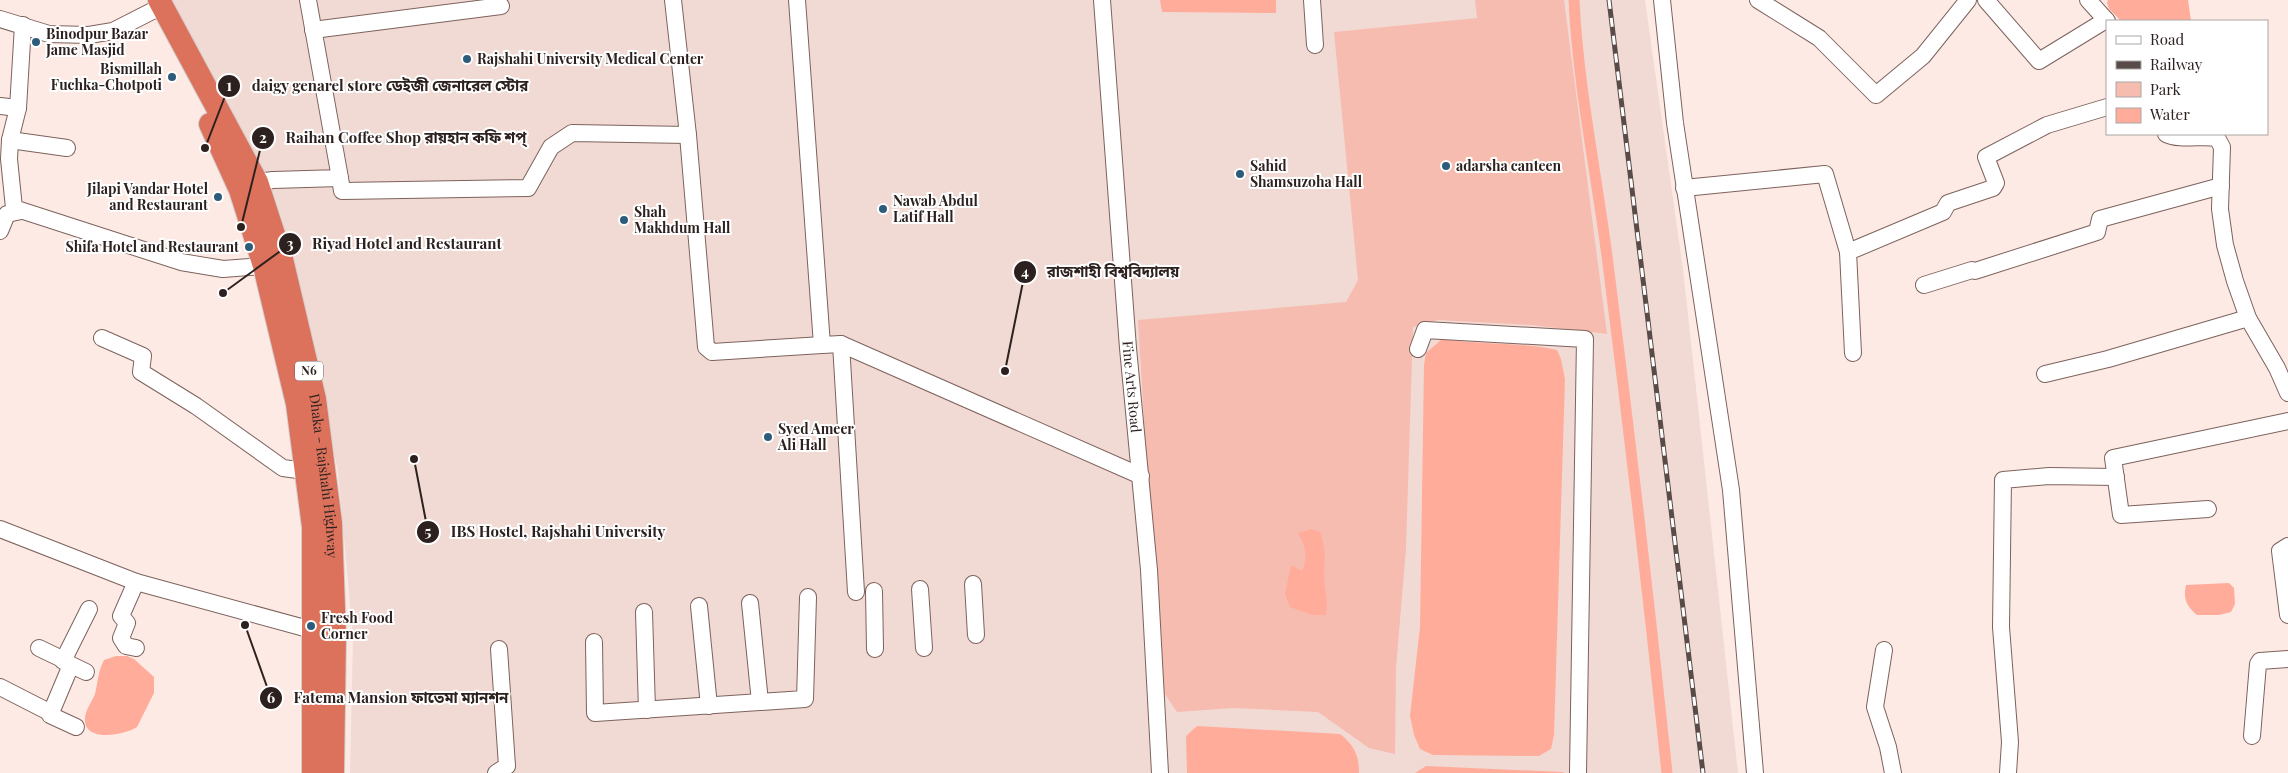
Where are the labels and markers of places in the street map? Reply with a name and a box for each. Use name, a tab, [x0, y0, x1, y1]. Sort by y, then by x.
place label: Binodpur Bazar Jame Masjid	[45, 24, 149, 59]
marker: Binodpur Bazar Jame Masjid	[30, 36, 42, 48]
place label: Rajshahi University Medical Center	[477, 49, 704, 68]
marker: Rajshahi University Medical Center	[461, 53, 473, 65]
place label: Bismillah Fuchka-Chotpoti	[51, 59, 163, 94]
marker: Bismillah Fuchka-Chotpoti	[166, 71, 178, 83]
callout: daigy genarel store ডেইজী জেনারেল স্টোর	[216, 71, 538, 101]
callout: Raihan Coffee Shop রায়হান কফি শপ্	[251, 123, 537, 153]
place label: Sahid Shamsuzoha Hall	[1250, 156, 1363, 191]
place label: adarsha canteen	[1456, 156, 1562, 175]
marker: adarsha canteen	[1440, 160, 1452, 172]
marker: Sahid Shamsuzoha Hall	[1234, 168, 1246, 180]
place label: Jilapi Vandar Hotel and Restaurant	[86, 179, 209, 214]
marker: Jilapi Vandar Hotel and Restaurant	[212, 191, 224, 203]
place label: Nawab Abdul Latif Hall	[893, 191, 978, 226]
place label: Shah Makhdum Hall	[634, 202, 731, 237]
marker: Nawab Abdul Latif Hall	[877, 203, 889, 215]
marker: Shah Makhdum Hall	[618, 214, 630, 226]
callout: Riyad Hotel and Restaurant	[277, 229, 512, 259]
place label: Shifa Hotel and Restaurant	[66, 237, 239, 256]
marker: Shifa Hotel and Restaurant	[243, 241, 255, 253]
callout: রাজশাহী বিশ্ববিদ্যালয়	[1012, 257, 1190, 287]
place label: Syed Ameer Ali Hall	[777, 419, 854, 454]
marker: Syed Ameer Ali Hall	[762, 431, 774, 443]
callout: IBS Hostel, Rajshahi University	[416, 517, 675, 547]
place label: Fresh Food Corner	[321, 608, 394, 643]
marker: Fresh Food Corner	[305, 620, 317, 632]
callout: Fatema Mansion ফাতেমা ম্যানশন	[259, 683, 519, 713]

